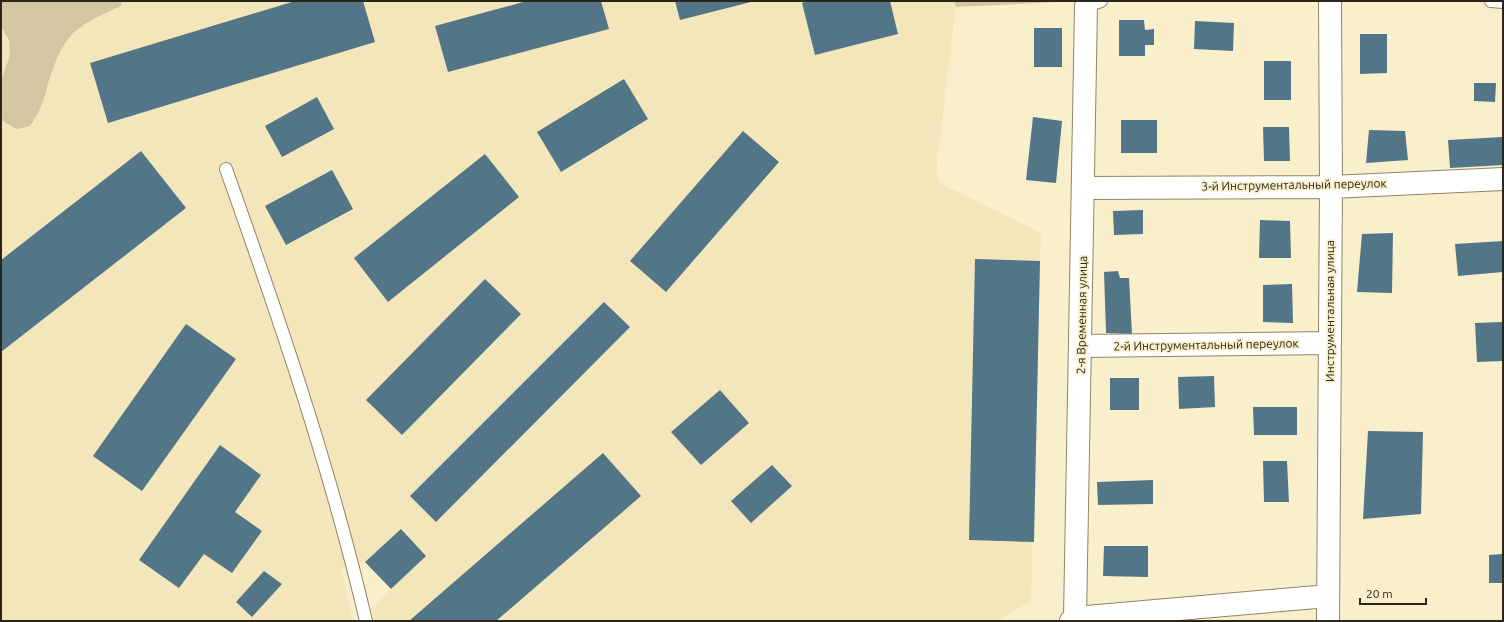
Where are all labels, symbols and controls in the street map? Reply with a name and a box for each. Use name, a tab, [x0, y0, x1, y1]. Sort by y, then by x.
street label: 3-й Инструментальный переулок	[1201, 176, 1387, 193]
street label: Инструментальная улица	[1323, 240, 1336, 382]
street label: 2-я Временная улица	[1074, 256, 1089, 374]
street label: 2-й Инструментальный переулок	[1113, 336, 1299, 353]
scale bar	[1360, 580, 1426, 606]
text: 20 m	[1366, 587, 1393, 600]

